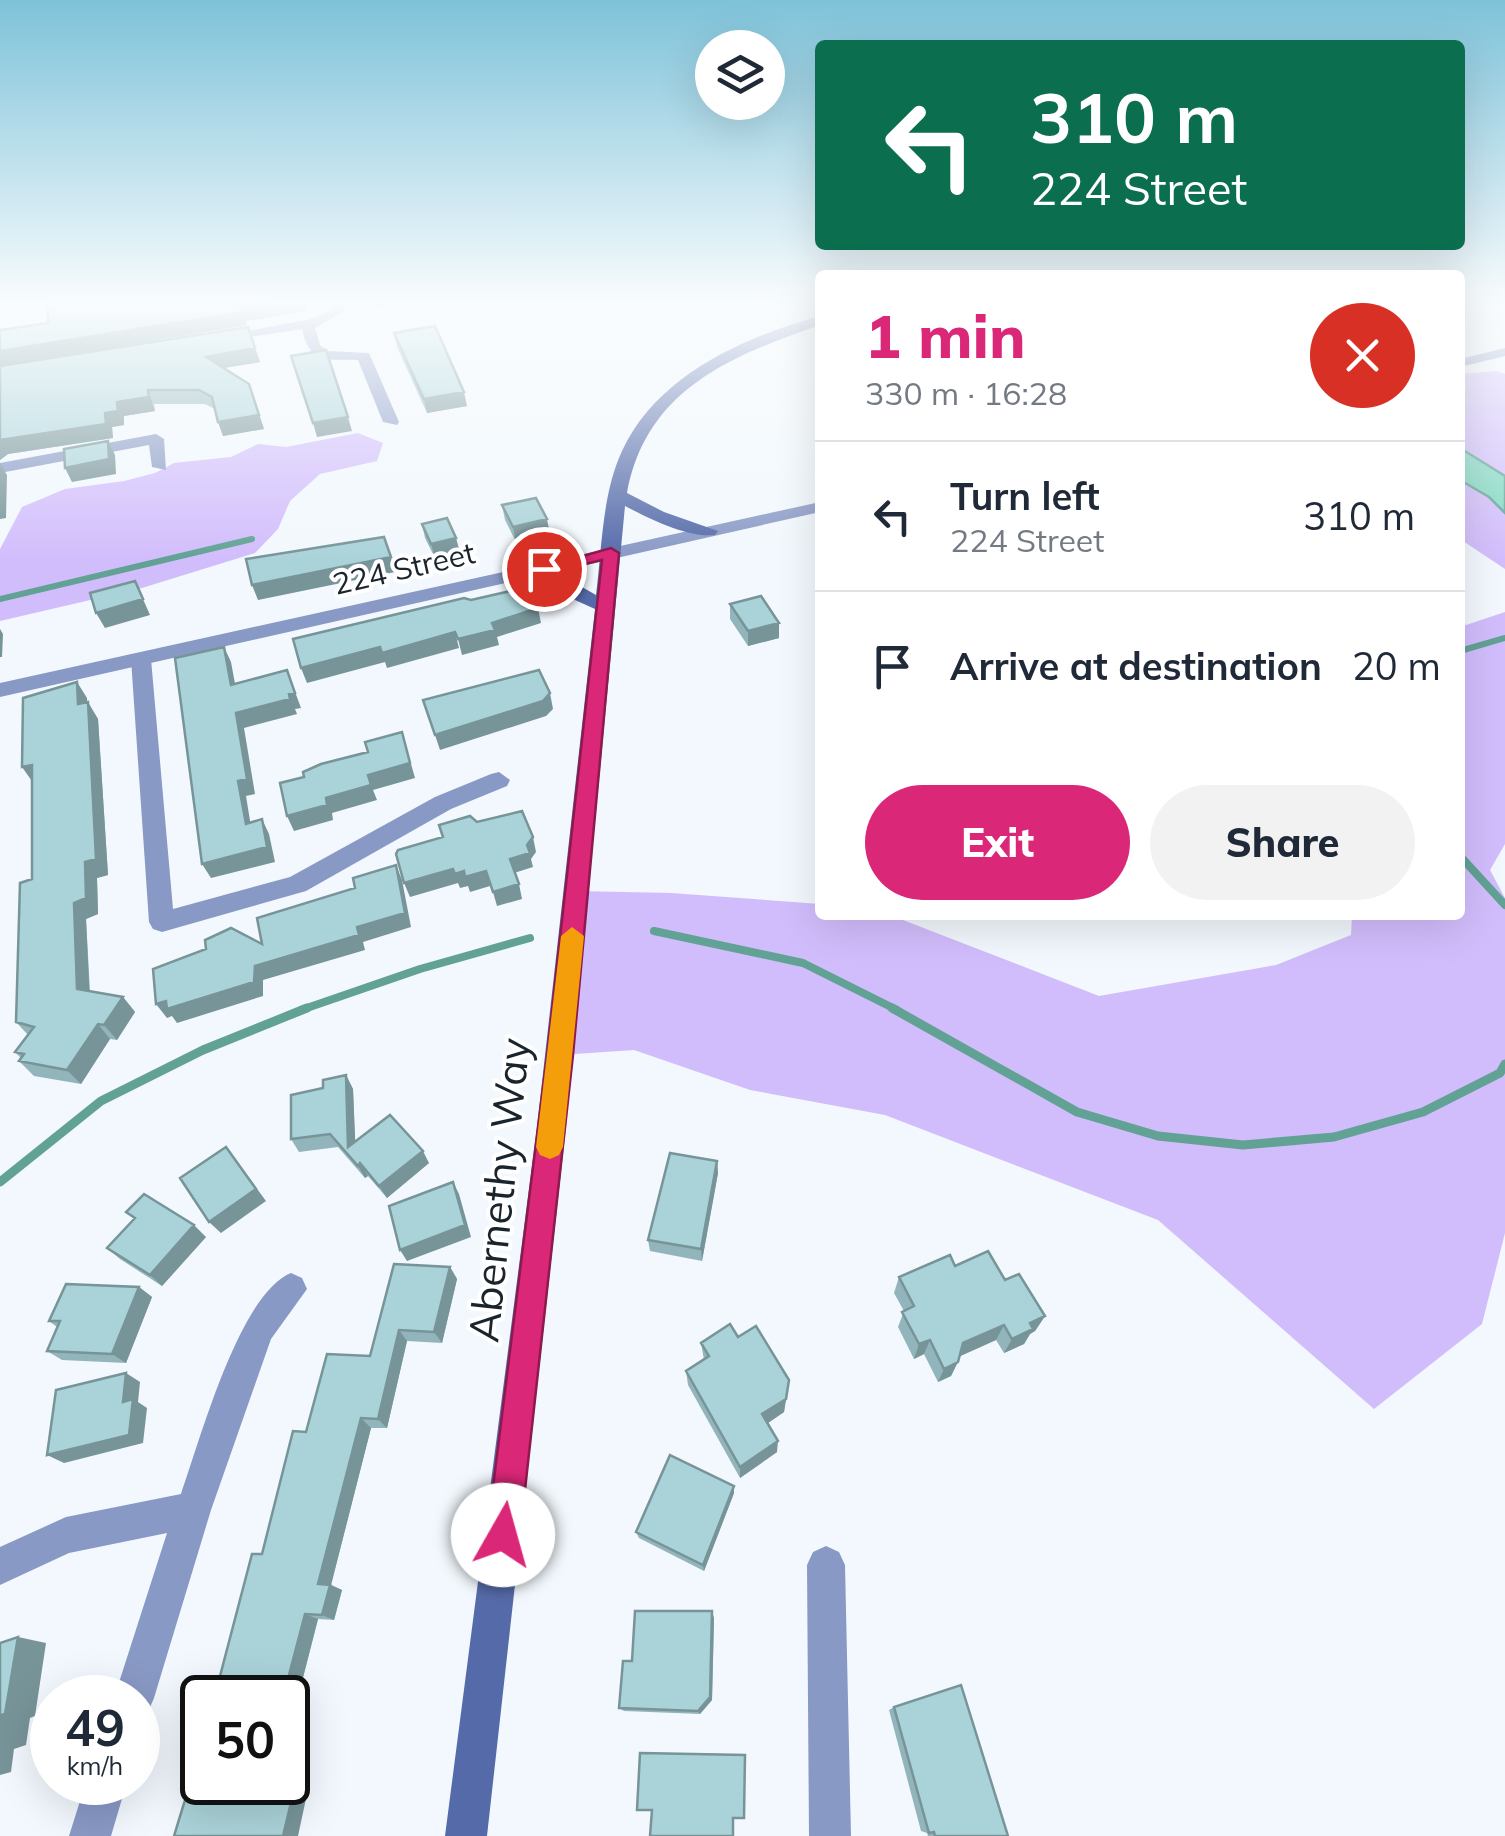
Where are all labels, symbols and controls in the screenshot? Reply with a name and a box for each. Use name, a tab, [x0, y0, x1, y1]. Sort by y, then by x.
map controls	[695, 30, 785, 120]
button: layers	[695, 30, 785, 120]
text: 310 m	[1030, 73, 1238, 161]
icon: left	[865, 80, 995, 210]
text: 224 Street	[1030, 160, 1247, 216]
text: 1 min	[865, 298, 1026, 373]
button: close	[1310, 303, 1415, 408]
text: 330 m · 16:28	[865, 373, 1067, 413]
text: Turn left	[950, 472, 1100, 520]
icon: left	[865, 489, 920, 544]
text: 310 m	[1303, 492, 1415, 540]
text: 224 Street	[950, 520, 1104, 560]
pin	[502, 527, 587, 612]
street label: 224 Street	[329, 533, 479, 603]
icon: arrive	[517, 542, 572, 597]
icon: arrive	[865, 639, 920, 694]
text: Arrive at destination	[950, 642, 1322, 690]
text: 20 m	[1352, 642, 1441, 690]
button: Exit	[865, 785, 1130, 900]
button: Share	[1150, 785, 1415, 900]
street label: Abernethy Way	[456, 1035, 541, 1345]
position arrow	[451, 1483, 555, 1587]
speed limit sign: 50	[180, 1675, 310, 1805]
text: 49	[65, 1696, 125, 1759]
text: km/h	[67, 1750, 123, 1781]

